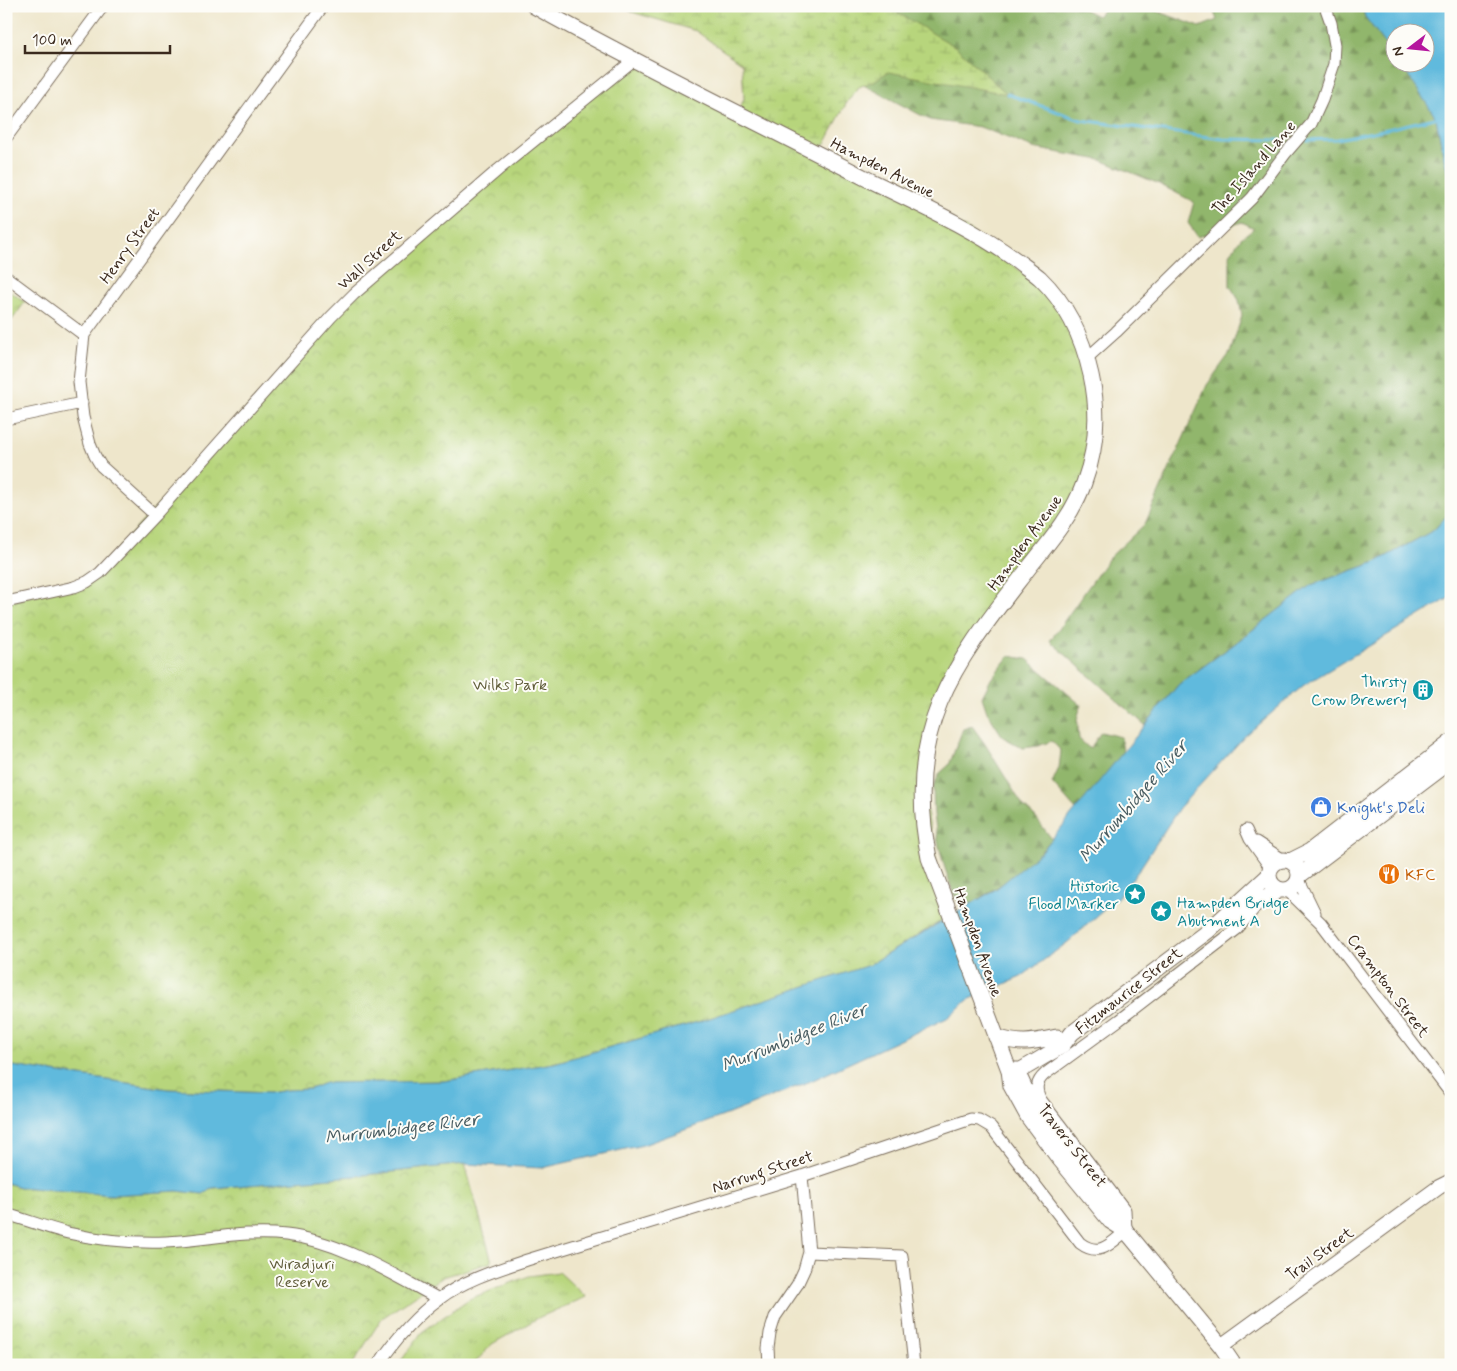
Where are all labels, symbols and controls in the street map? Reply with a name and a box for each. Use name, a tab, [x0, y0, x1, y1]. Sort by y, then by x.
scale bar	[25, 22, 170, 54]
north arrow	[1384, 22, 1434, 72]
text: 100 m	[32, 31, 72, 51]
text: N	[1389, 44, 1408, 58]
street label: The Island Lane	[1207, 116, 1301, 220]
street label: Hampden Avenue	[827, 133, 938, 204]
street label: Henry Street	[95, 204, 165, 288]
street label: Wall Street	[333, 225, 407, 295]
street label: Hampden Avenue	[983, 490, 1068, 595]
place label: Thirsty Crow Brewery	[1311, 672, 1407, 711]
park label: Wilks Park	[473, 675, 547, 696]
building icon: Thirsty Crow Brewery	[1411, 678, 1435, 702]
water label: Murrumbidgee River	[1074, 733, 1195, 868]
shop icon: Knight's Deli	[1309, 795, 1333, 819]
place label: Knight's Deli	[1337, 798, 1425, 820]
restaurant icon: KFC	[1377, 862, 1401, 886]
place label: KFC	[1405, 865, 1435, 886]
place label: Historic Flood Marker	[1028, 876, 1119, 915]
place icon: Historic Flood Marker	[1123, 882, 1147, 906]
street label: Hampden Avenue	[948, 885, 1007, 1000]
place label: Hampden Bridge Abutment A	[1177, 893, 1289, 932]
place icon: Hampden Bridge Abutment A	[1149, 899, 1173, 923]
street label: Crampton Street	[1342, 930, 1434, 1042]
street label: Fitzmaurice Street	[1071, 943, 1187, 1039]
water label: Murrumbidgee River	[718, 997, 873, 1078]
street label: Travers Street	[1033, 1100, 1111, 1192]
water label: Murrumbidgee River	[324, 1107, 483, 1150]
street label: Narrung Street	[709, 1146, 816, 1200]
street label: Trail Street	[1282, 1222, 1359, 1286]
park label: Wiradjuri Reserve	[269, 1254, 335, 1293]

